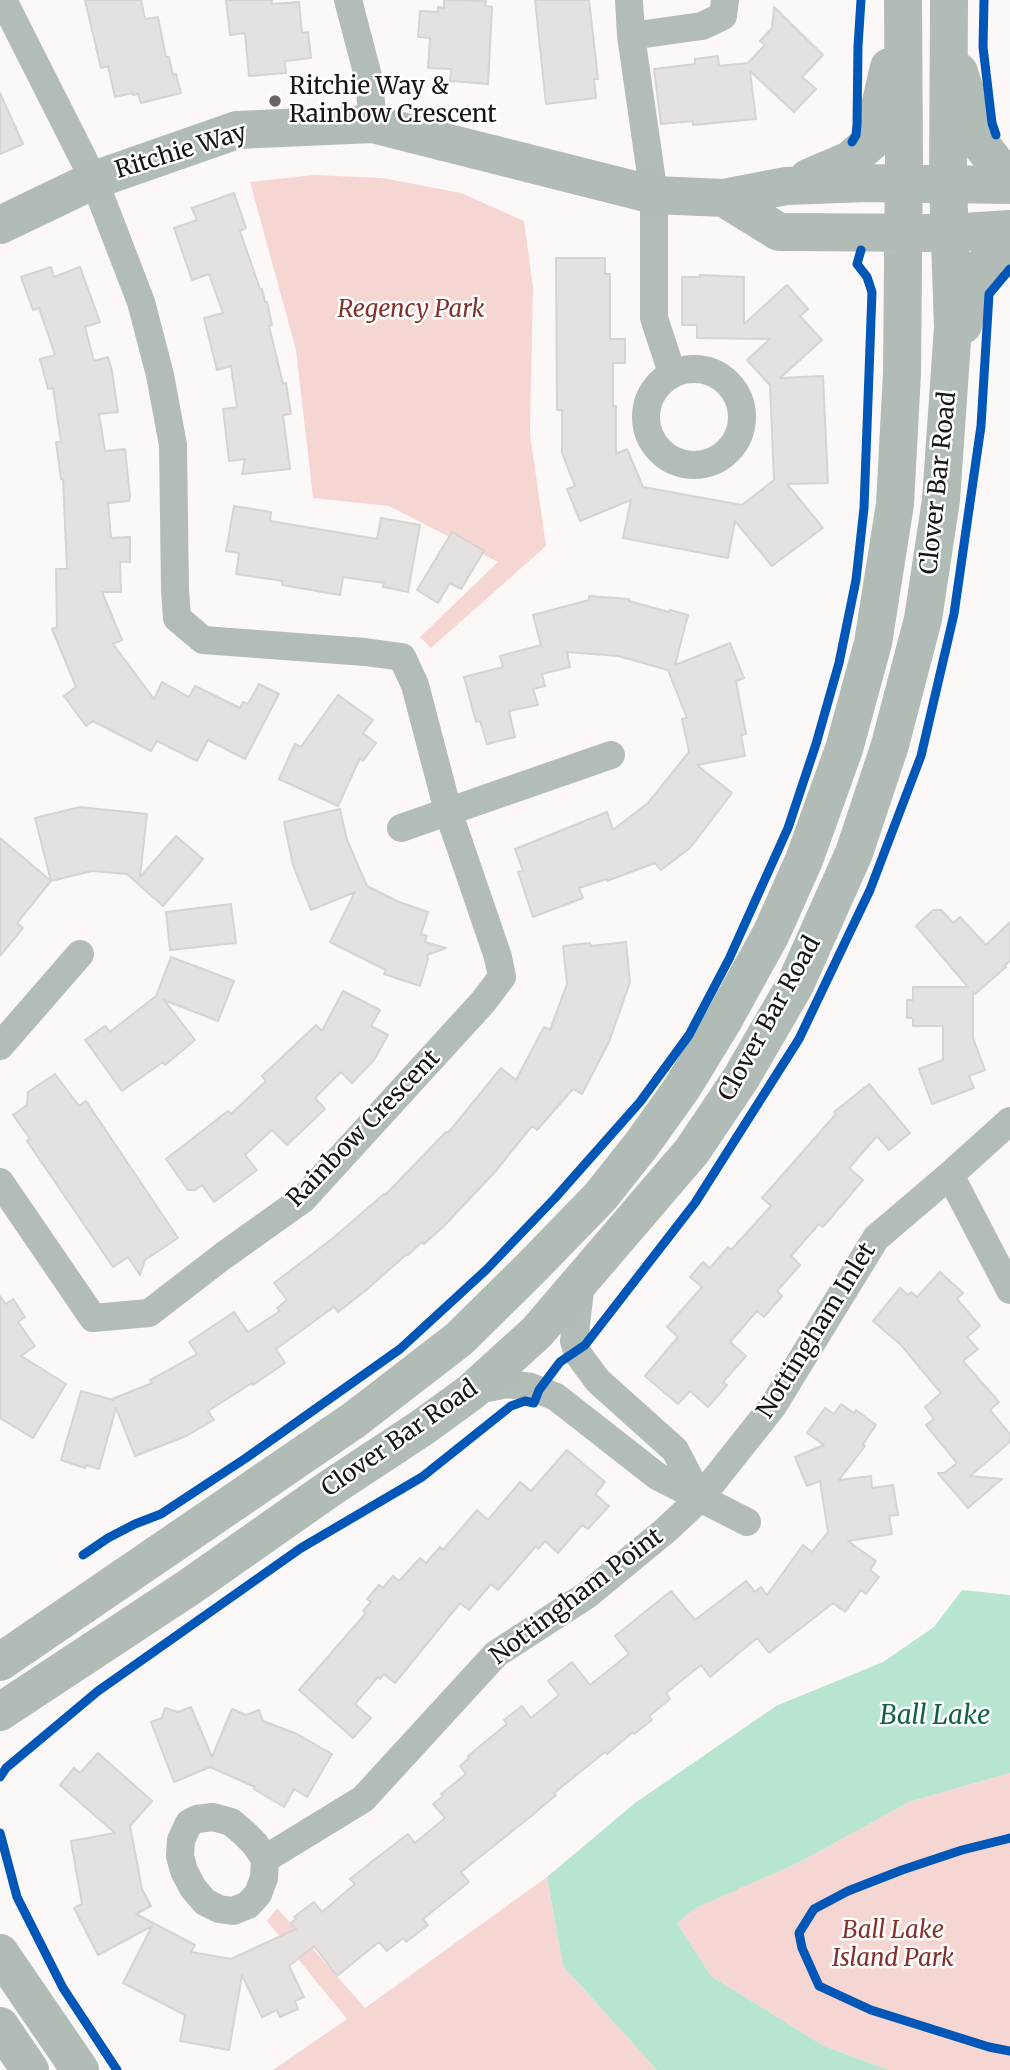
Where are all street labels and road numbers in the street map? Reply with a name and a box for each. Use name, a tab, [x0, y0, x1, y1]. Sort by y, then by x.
street label: Ritchie Way	[112, 118, 250, 186]
street label: Clover Bar Road	[915, 390, 963, 576]
street label: Clover Bar Road	[713, 932, 827, 1106]
street label: Rainbow Crescent	[282, 1044, 446, 1214]
street label: Nottingham Inlet	[751, 1238, 883, 1424]
street label: Clover Bar Road	[317, 1375, 483, 1503]
street label: Nottingham Point	[485, 1523, 669, 1671]

